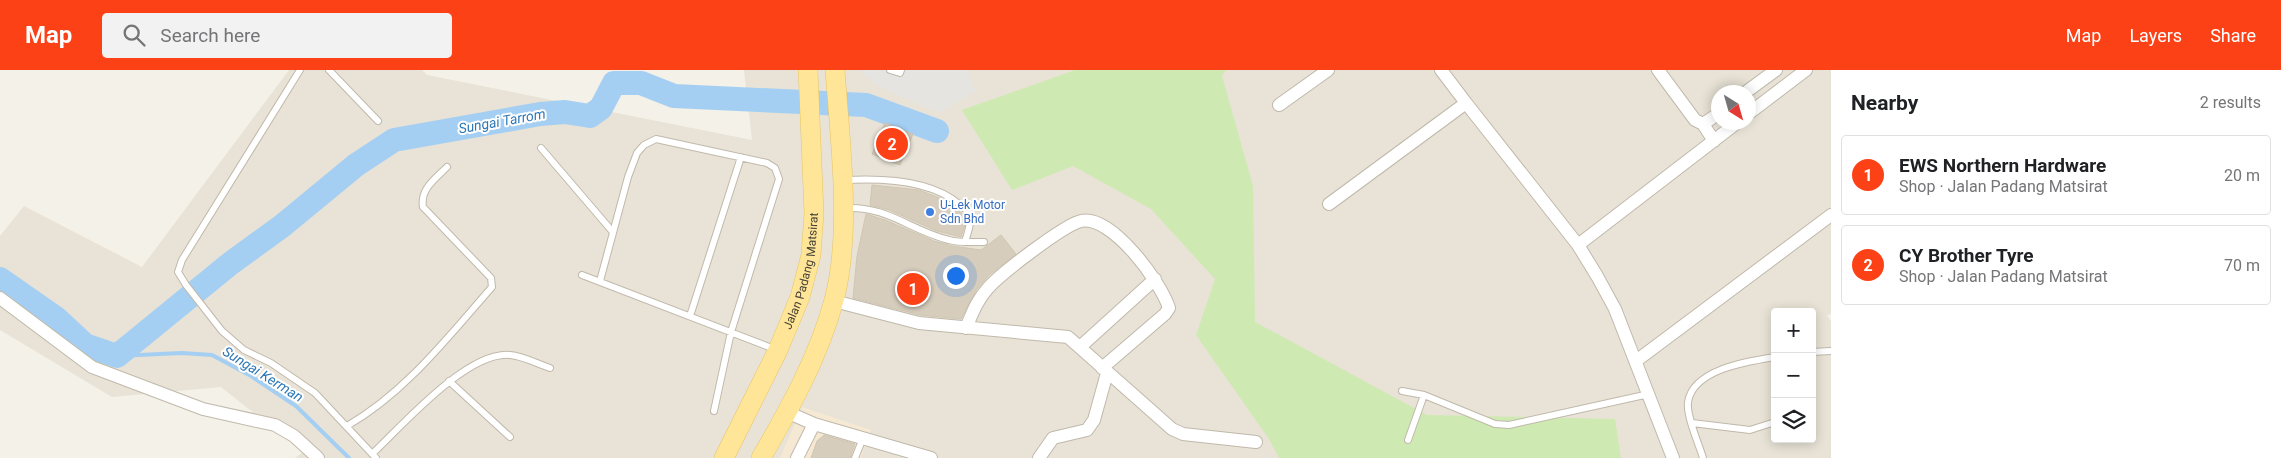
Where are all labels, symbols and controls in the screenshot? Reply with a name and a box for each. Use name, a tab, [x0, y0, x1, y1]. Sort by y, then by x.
search box	[102, 13, 452, 58]
text: Map	[25, 21, 72, 49]
icon: search	[120, 21, 148, 49]
text: Search here	[160, 24, 260, 47]
text: Map	[2066, 25, 2101, 46]
text: Layers	[2129, 25, 2182, 46]
text: Share	[2210, 25, 2256, 46]
north arrow	[1711, 85, 1756, 130]
text: Nearby	[1851, 91, 1918, 115]
text: 2 results	[2200, 93, 2261, 112]
water label: Sungai Tarrom	[457, 105, 547, 137]
pin: 2	[876, 125, 908, 163]
text: EWS Northern Hardware	[1899, 154, 2106, 177]
text: 1	[1863, 166, 1873, 185]
text: 20 m	[2224, 166, 2260, 185]
text: Shop · Jalan Padang Matsirat	[1899, 177, 2108, 196]
place label: U-Lek Motor Sdn Bhd	[940, 198, 1005, 226]
marker: U-Lek Motor Sdn Bhd	[924, 206, 936, 218]
street label: Jalan Padang Matsirat	[780, 212, 821, 331]
text: CY Brother Tyre	[1899, 244, 2034, 267]
text: 2	[1863, 256, 1873, 275]
text: 70 m	[2224, 256, 2260, 275]
your location	[943, 263, 969, 289]
text: Shop · Jalan Padang Matsirat	[1899, 267, 2108, 286]
pin: 1	[897, 270, 929, 308]
map controls	[1771, 308, 1816, 443]
button: +	[1771, 308, 1816, 353]
water label: Sungai Kerman	[220, 343, 306, 405]
button: −	[1771, 353, 1816, 398]
button: layers	[1771, 398, 1816, 443]

